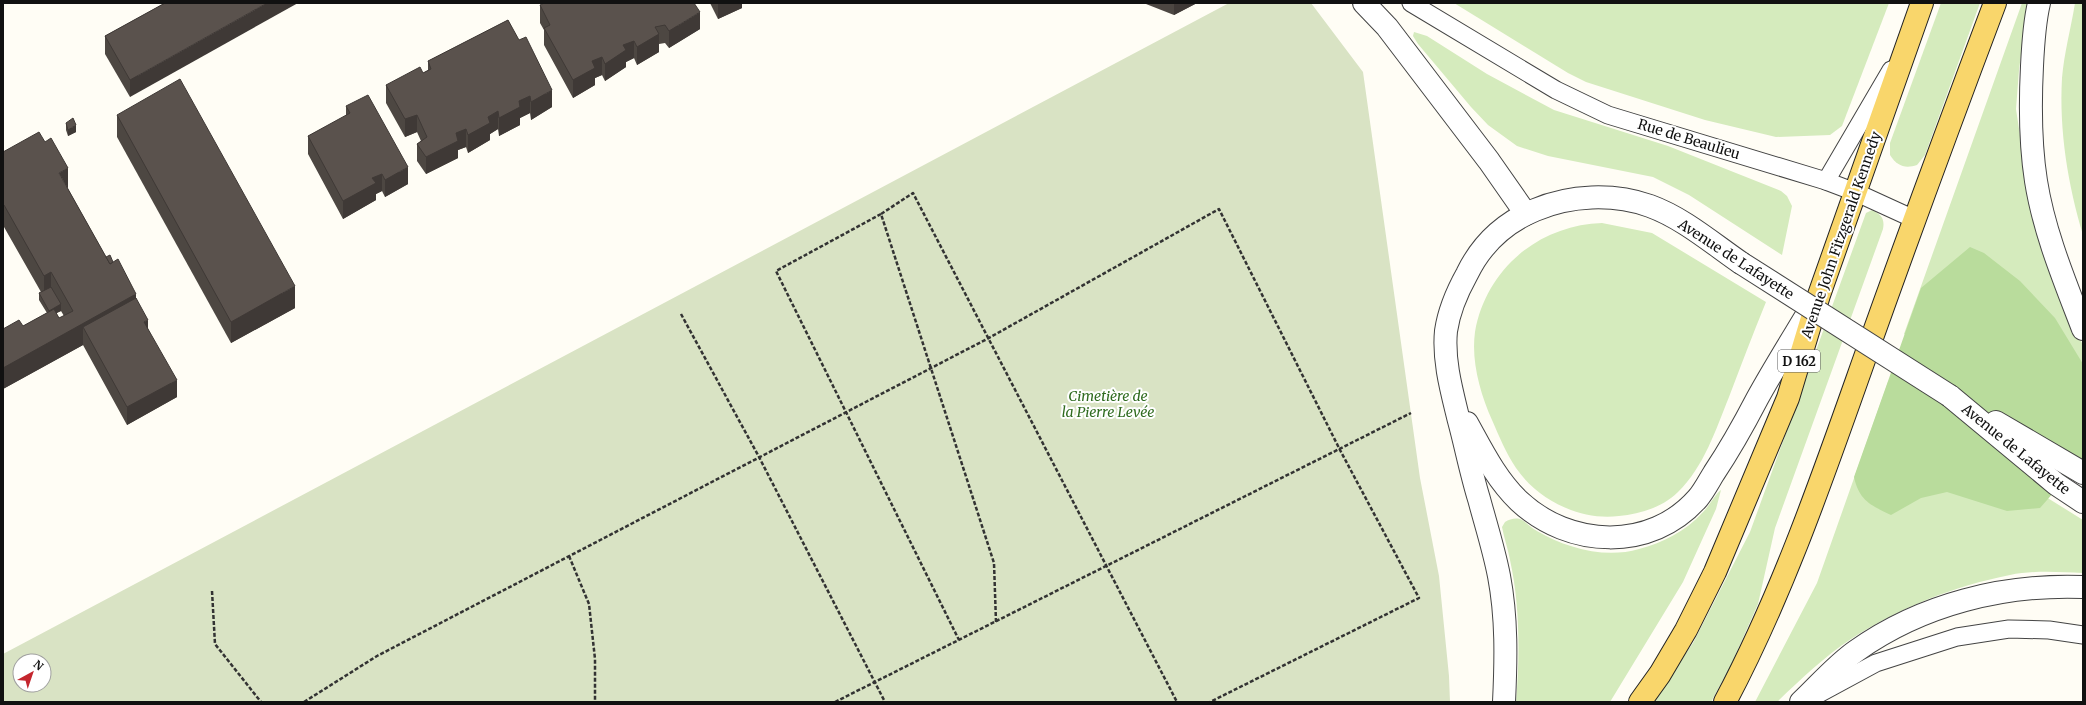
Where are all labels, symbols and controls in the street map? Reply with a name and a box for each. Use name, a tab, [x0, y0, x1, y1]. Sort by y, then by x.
street label: Rue de Beaulieu	[1636, 115, 1743, 163]
street label: Avenue John Fitzgerald Kennedy	[1797, 128, 1885, 342]
street label: Avenue de Lafayette	[1674, 214, 1797, 303]
road number: D 162	[1778, 350, 1820, 372]
park label: Cimetière de la Pierre Levée	[1062, 387, 1154, 421]
street label: Avenue de Lafayette	[1957, 399, 2074, 498]
north arrow	[12, 653, 52, 693]
text: N	[31, 657, 46, 674]

